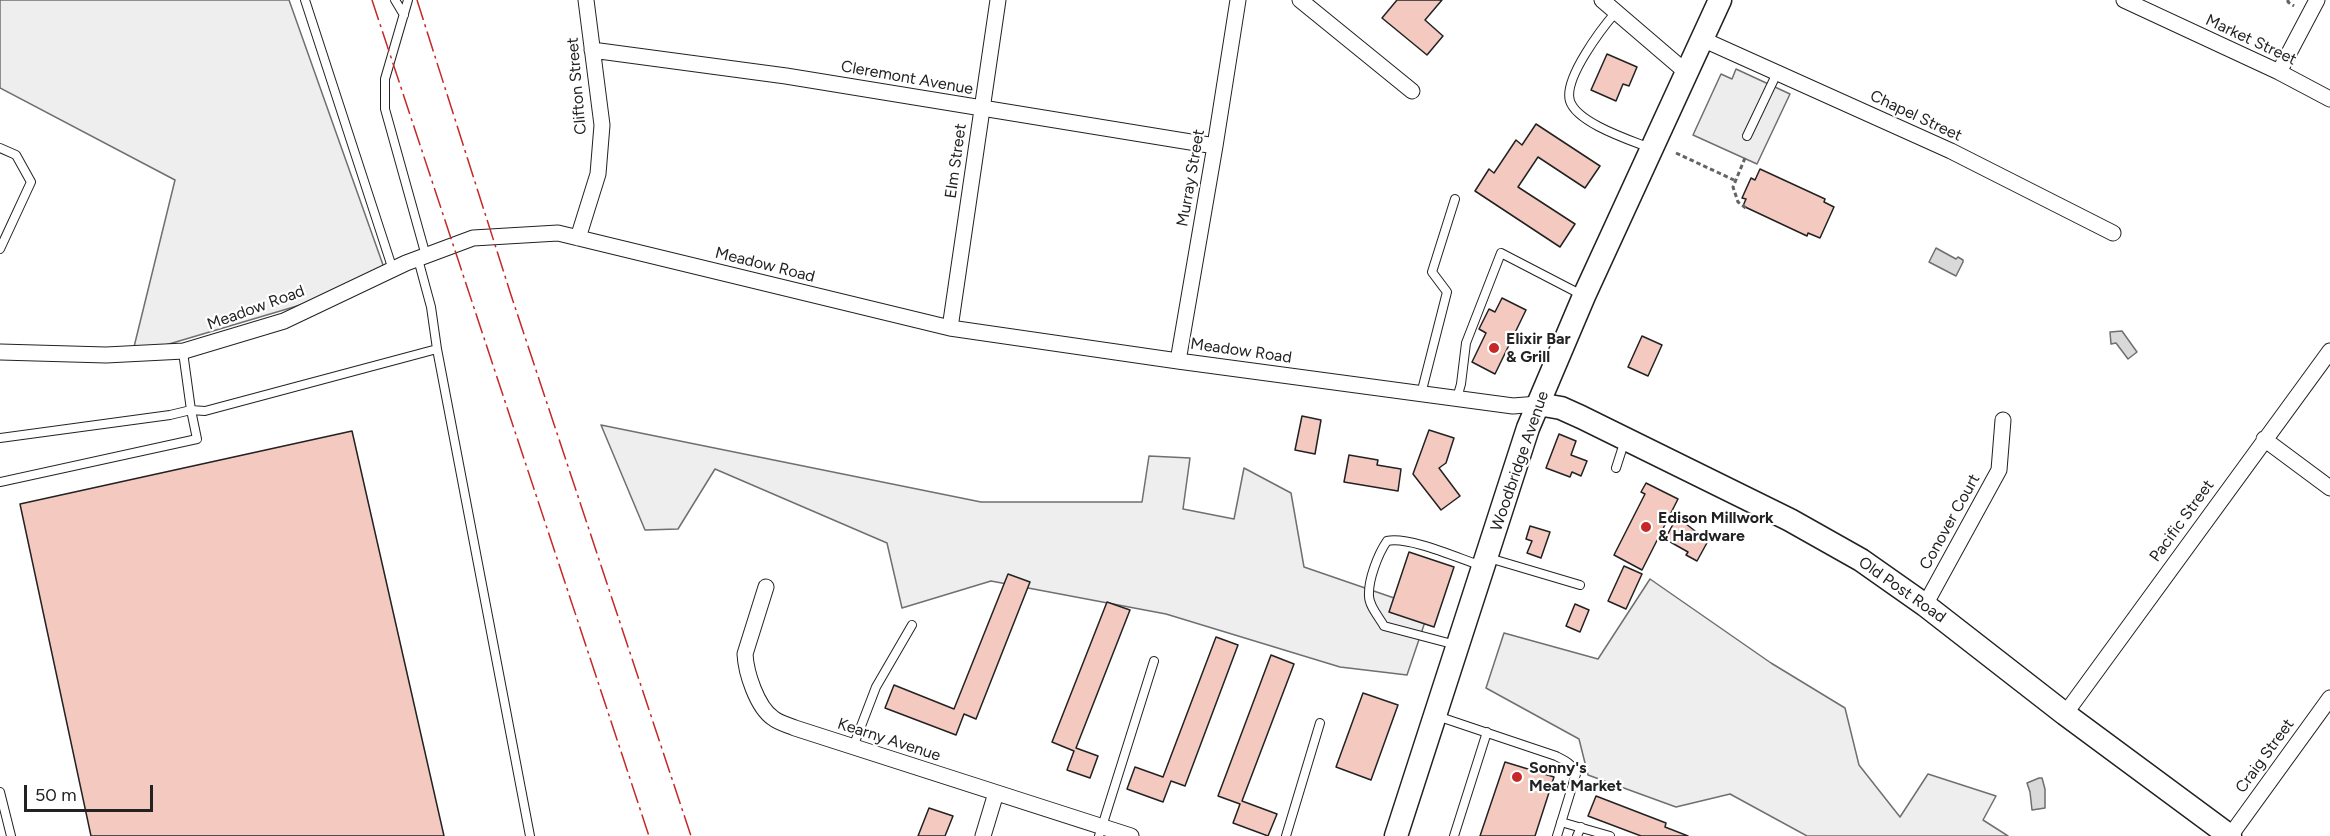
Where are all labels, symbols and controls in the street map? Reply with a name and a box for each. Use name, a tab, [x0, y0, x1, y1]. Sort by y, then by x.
street label: Market Street	[2202, 11, 2300, 69]
street label: Clifton Street	[563, 37, 591, 135]
street label: Cleremont Avenue	[839, 57, 975, 99]
street label: Chapel Street	[1867, 86, 1965, 146]
street label: Elm Street	[941, 122, 971, 200]
street label: Murray Street	[1173, 128, 1209, 228]
street label: Meadow Road	[713, 243, 817, 287]
street label: Meadow Road	[205, 282, 307, 334]
place label: Elixir Bar & Grill	[1506, 329, 1571, 367]
street label: Meadow Road	[1189, 334, 1293, 368]
marker: Elixir Bar & Grill	[1487, 341, 1501, 355]
street label: Woodbridge Avenue	[1487, 389, 1553, 533]
street label: Conover Court	[1916, 471, 1984, 573]
street label: Pacific Street	[2146, 476, 2218, 566]
place label: Edison Millwork & Hardware	[1658, 508, 1774, 546]
marker: Edison Millwork & Hardware	[1639, 520, 1653, 534]
street label: Old Post Road	[1855, 553, 1949, 627]
street label: Kearny Avenue	[835, 714, 943, 766]
street label: Craig Street	[2232, 715, 2298, 797]
place label: Sonny's Meat Market	[1529, 758, 1622, 796]
marker: Sonny's Meat Market	[1510, 770, 1524, 784]
scale bar	[27, 773, 156, 811]
text: 50 m	[35, 784, 77, 806]

